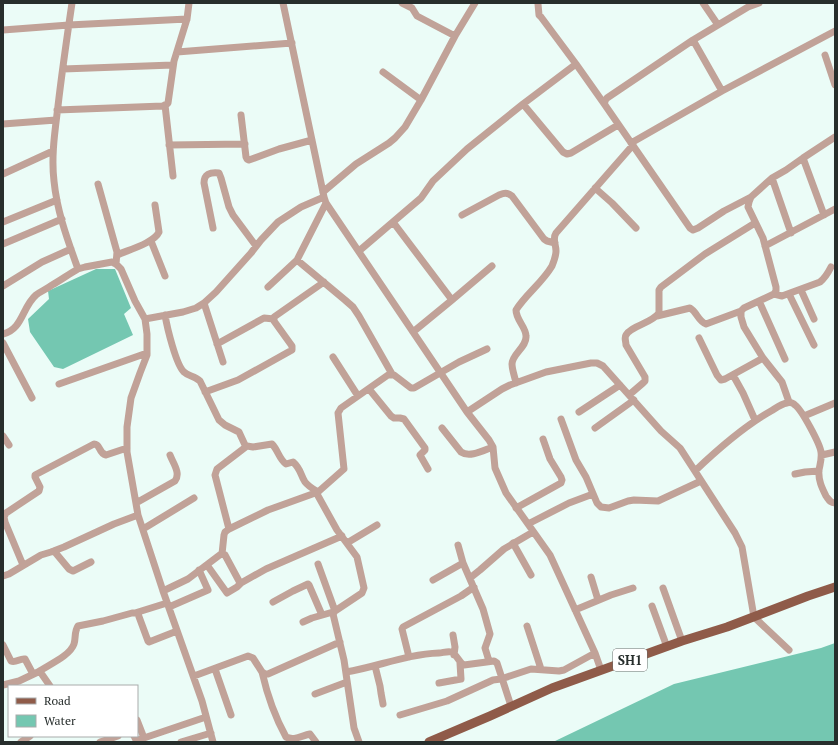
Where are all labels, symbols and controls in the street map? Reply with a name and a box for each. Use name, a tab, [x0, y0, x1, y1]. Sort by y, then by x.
road number: SH1	[613, 649, 647, 671]
legend	[8, 685, 138, 737]
text: Road	[44, 693, 71, 708]
text: Water	[44, 713, 76, 728]

